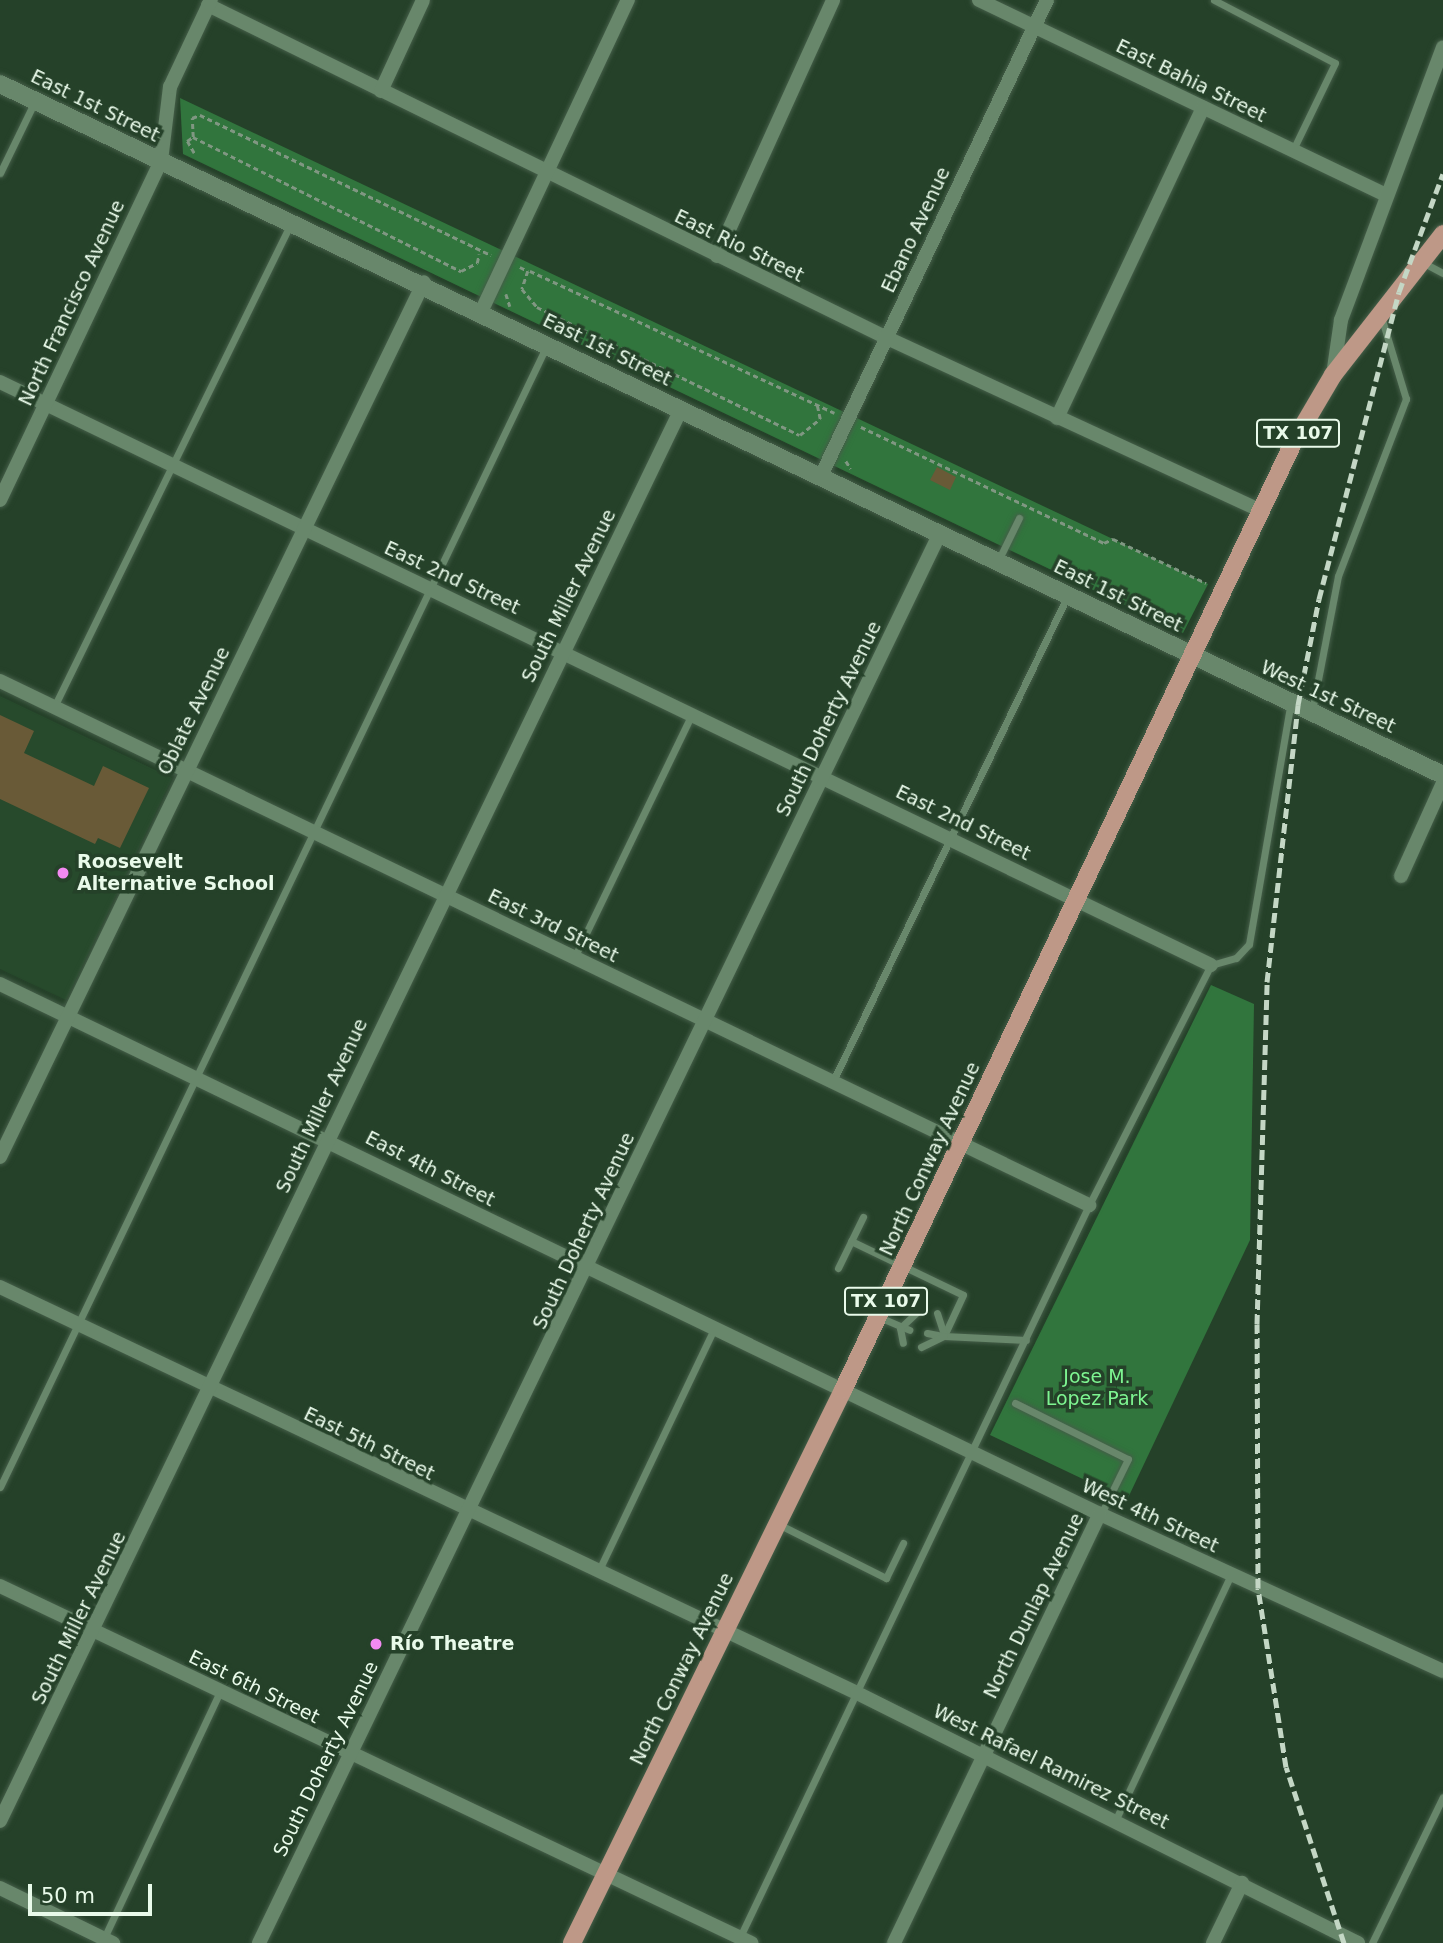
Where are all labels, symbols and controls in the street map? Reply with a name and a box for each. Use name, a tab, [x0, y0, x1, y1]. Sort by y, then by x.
street label: East Bahia Street	[1112, 35, 1270, 127]
street label: East 1st Street	[27, 65, 163, 147]
street label: Ebano Avenue	[877, 164, 955, 296]
street label: North Francisco Avenue	[14, 196, 130, 410]
street label: East Rio Street	[671, 205, 807, 287]
street label: East 1st Street	[539, 309, 675, 391]
road number: TX 107	[1256, 418, 1340, 447]
street label: South Miller Avenue	[517, 506, 621, 686]
street label: East 2nd Street	[381, 537, 523, 619]
street label: East 1st Street	[1050, 555, 1186, 637]
street label: South Doherty Avenue	[772, 618, 886, 820]
street label: Oblate Avenue	[153, 643, 235, 779]
street label: West 1st Street	[1257, 656, 1399, 738]
street label: East 2nd Street	[892, 781, 1034, 865]
place label: Roosevelt Alternative School	[77, 851, 274, 895]
marker: Roosevelt Alternative School	[55, 865, 71, 881]
street label: East 3rd Street	[484, 885, 622, 967]
street label: South Miller Avenue	[272, 1015, 372, 1197]
street label: North Conway Avenue	[875, 1058, 985, 1260]
street label: East 4th Street	[361, 1127, 499, 1211]
street label: South Doherty Avenue	[528, 1129, 640, 1333]
road number: TX 107	[844, 1286, 928, 1316]
park label: Jose M. Lopez Park	[1046, 1366, 1148, 1410]
street label: East 5th Street	[300, 1403, 438, 1485]
street label: West 4th Street	[1078, 1474, 1222, 1558]
street label: North Dunlap Avenue	[979, 1510, 1089, 1702]
street label: South Miller Avenue	[27, 1528, 131, 1708]
street label: North Conway Avenue	[625, 1569, 739, 1769]
place label: Río Theatre	[390, 1633, 514, 1655]
marker: Río Theatre	[368, 1636, 384, 1652]
street label: East 6th Street	[185, 1646, 323, 1728]
street label: South Doherty Avenue	[269, 1658, 383, 1860]
street label: West Rafael Ramirez Street	[929, 1700, 1173, 1834]
scale bar	[32, 1870, 156, 1914]
text: 50 m	[41, 1884, 95, 1908]

